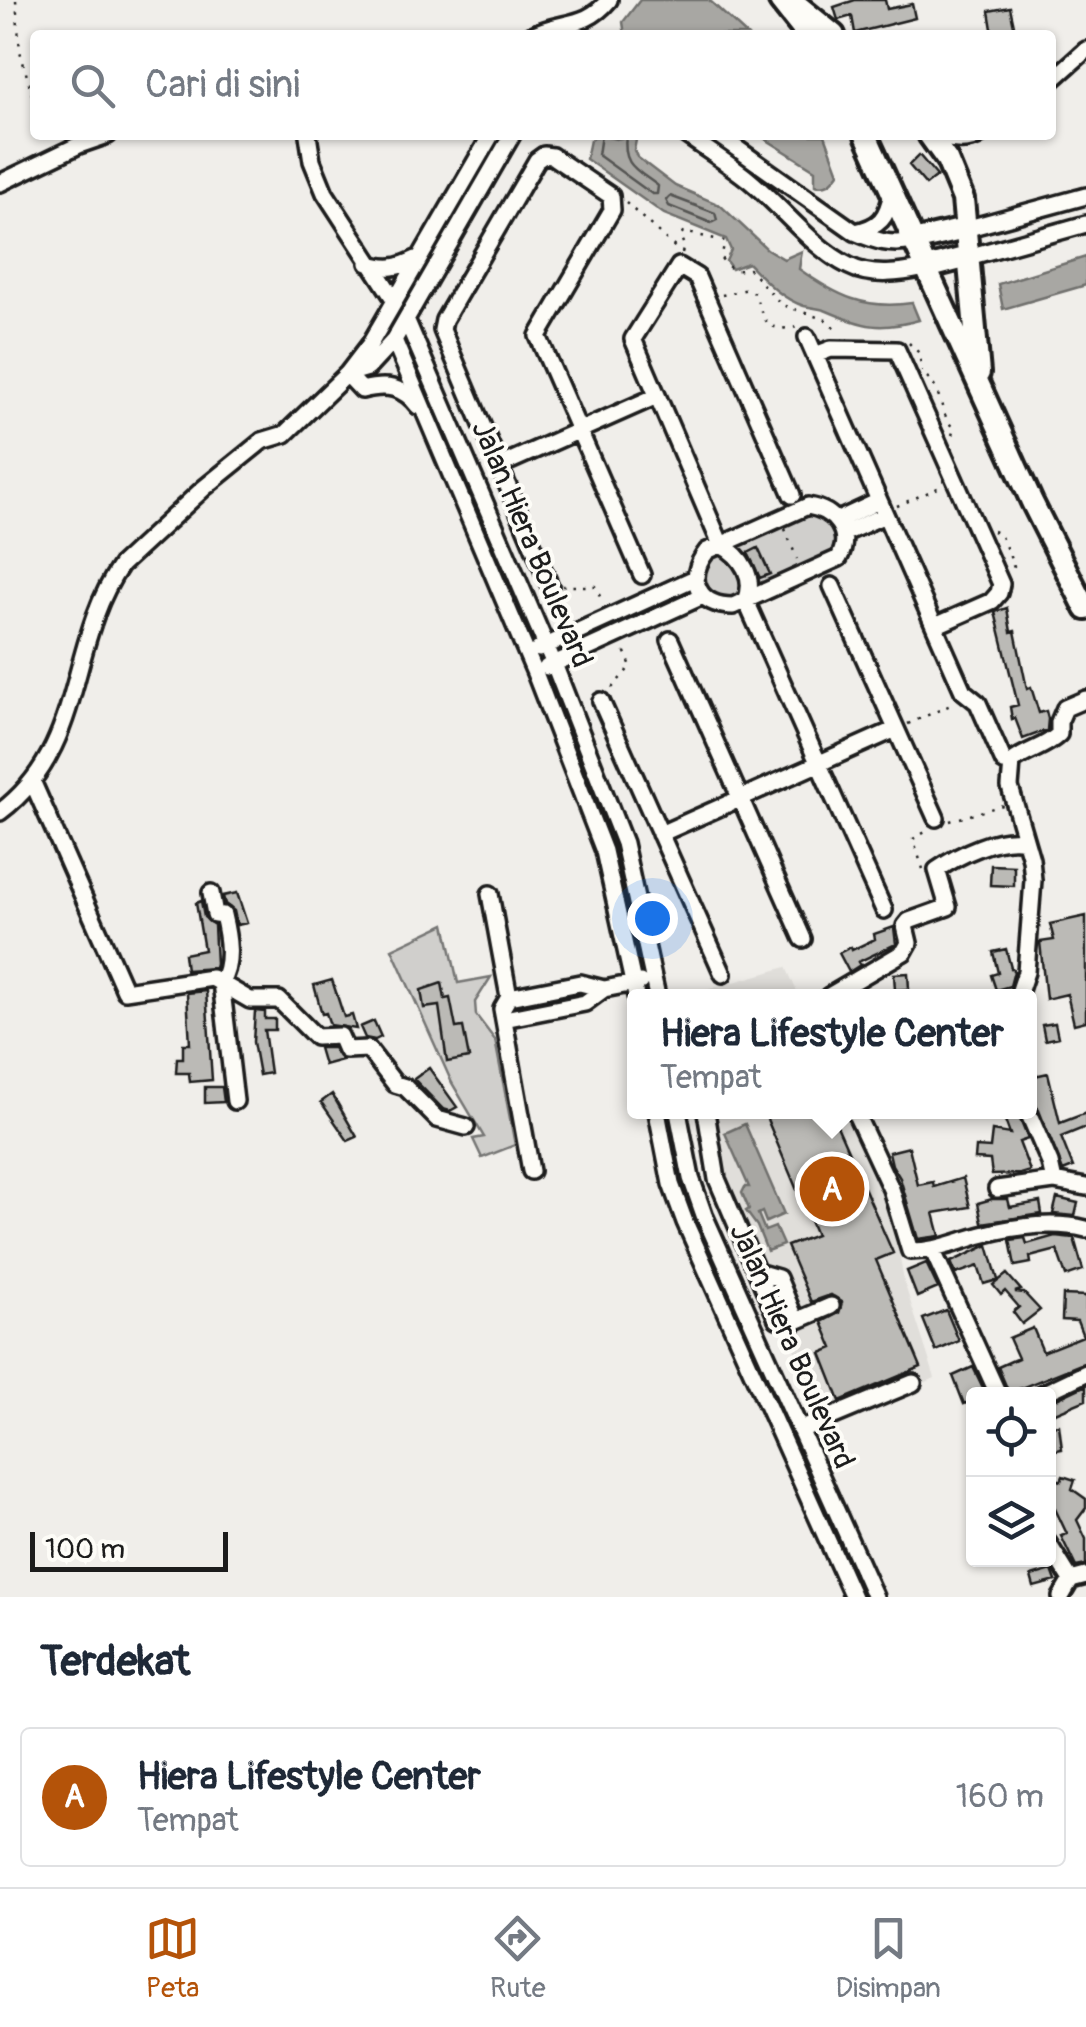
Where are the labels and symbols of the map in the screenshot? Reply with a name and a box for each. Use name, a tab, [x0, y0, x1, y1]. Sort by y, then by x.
street label: Jalan Hiera Boulevard	[463, 415, 601, 673]
your location	[627, 893, 678, 944]
pin: A	[800, 1152, 864, 1226]
street label: Jalan Hiera Boulevard	[721, 1218, 863, 1474]
scale bar	[30, 1527, 228, 1572]

